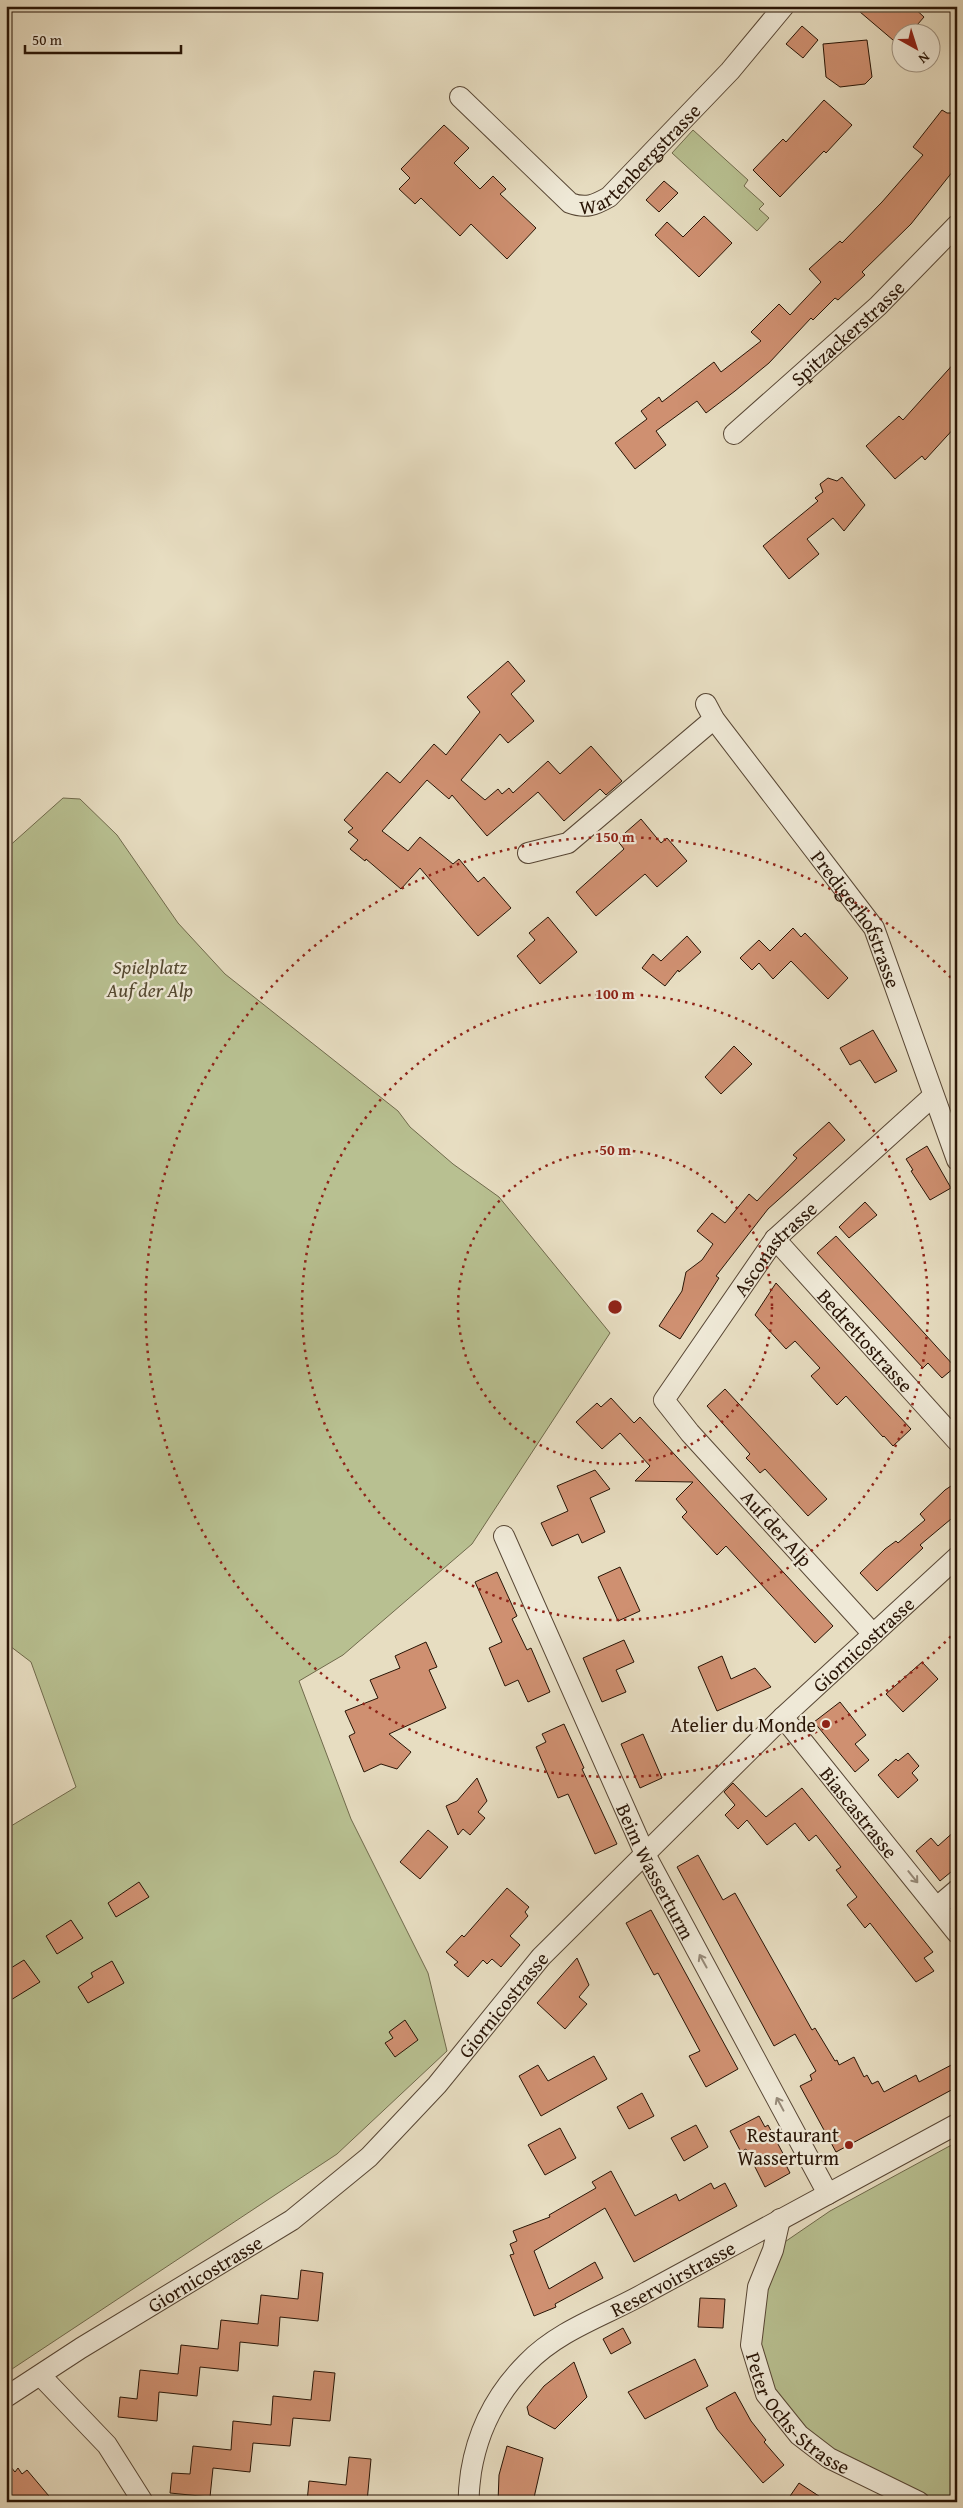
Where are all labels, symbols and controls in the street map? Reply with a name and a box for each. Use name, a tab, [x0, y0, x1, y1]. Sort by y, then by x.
scale bar	[25, 22, 181, 54]
north arrow	[890, 22, 940, 72]
text: 50 m	[32, 29, 63, 50]
text: N	[914, 47, 934, 69]
street label: Wartenbergstrasse	[578, 96, 707, 221]
street label: Spitzackerstrasse	[784, 273, 911, 392]
text: 150 m	[595, 826, 635, 847]
street label: Predigerhofstrasse	[805, 844, 909, 992]
park label: Spielplatz Auf der Alp	[106, 952, 193, 1004]
text: 100 m	[595, 983, 635, 1004]
text: 50 m	[599, 1139, 631, 1160]
street label: Asconastrasse	[725, 1194, 823, 1302]
street label: Bedrettostrasse	[811, 1282, 921, 1398]
centre of rings	[606, 1298, 624, 1316]
street label: Auf der Alp	[734, 1483, 820, 1573]
street label: Giornicostrasse	[805, 1589, 920, 1698]
place label: Atelier du Monde	[670, 1710, 816, 1739]
marker: Atelier du Monde	[820, 1718, 832, 1730]
street label: Biascastrasse	[814, 1760, 905, 1864]
street label: Beim Wasserturm	[610, 1799, 703, 1945]
one-way arrow	[907, 1870, 918, 1883]
street label: Giornicostrasse	[451, 1945, 555, 2064]
one-way arrow	[698, 1954, 708, 1969]
one-way arrow	[775, 2098, 785, 2112]
place label: Restaurant Wasserturm	[737, 2120, 840, 2172]
marker: Restaurant Wasserturm	[843, 2139, 855, 2151]
street label: Giornicostrasse	[142, 2227, 267, 2319]
street label: Reservoirstrasse	[605, 2232, 740, 2323]
street label: Peter Ochs-Strasse	[739, 2348, 855, 2481]

